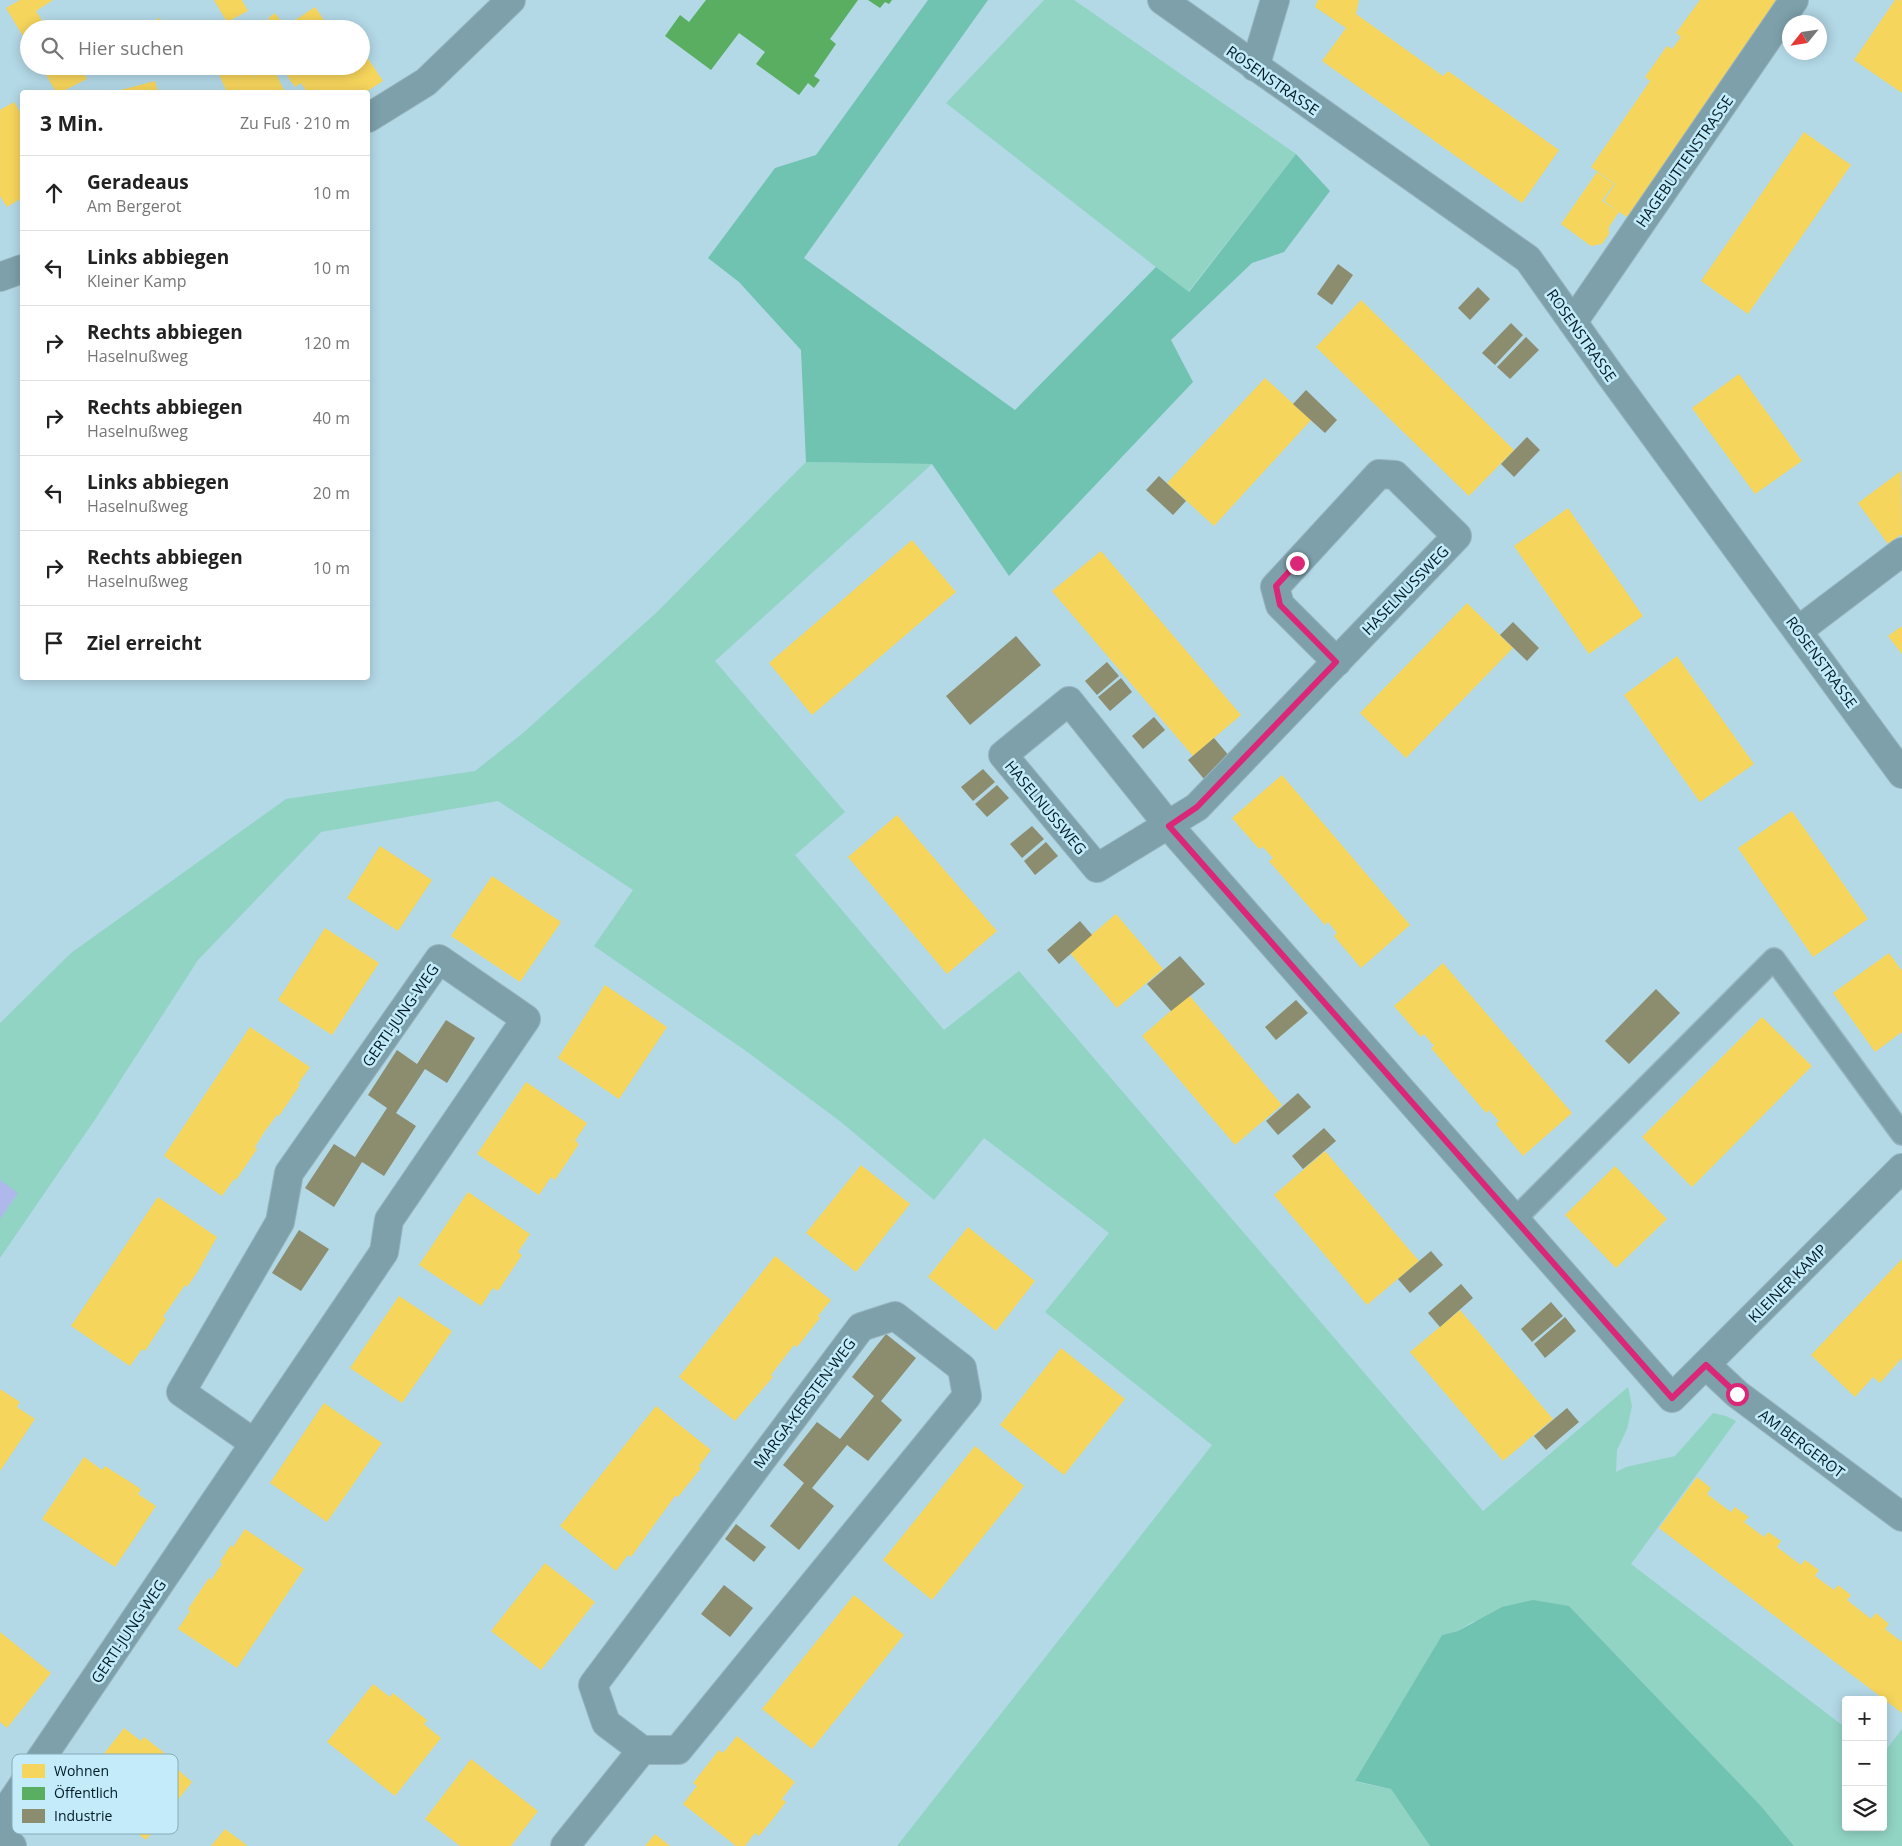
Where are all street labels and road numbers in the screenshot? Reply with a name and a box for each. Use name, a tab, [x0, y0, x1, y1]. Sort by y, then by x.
street label: ROSENSTRASSE	[1223, 41, 1323, 119]
street label: HAGEBUTTENSTRASSE	[1631, 91, 1737, 231]
street label: ROSENSTRASSE	[1543, 285, 1621, 385]
street label: HASELNUSSWEG	[1357, 541, 1453, 639]
street label: ROSENSTRASSE	[1782, 612, 1862, 712]
street label: HASELNUSSWEG	[1001, 756, 1091, 858]
street label: GERTI-JUNG-WEG	[357, 960, 443, 1070]
street label: KLEINER KAMP	[1743, 1239, 1831, 1327]
street label: MARGA-KERSTEN-WEG	[748, 1334, 860, 1472]
street label: AM BERGEROT	[1755, 1404, 1850, 1482]
street label: GERTI-JUNG-WEG	[86, 1575, 170, 1687]

